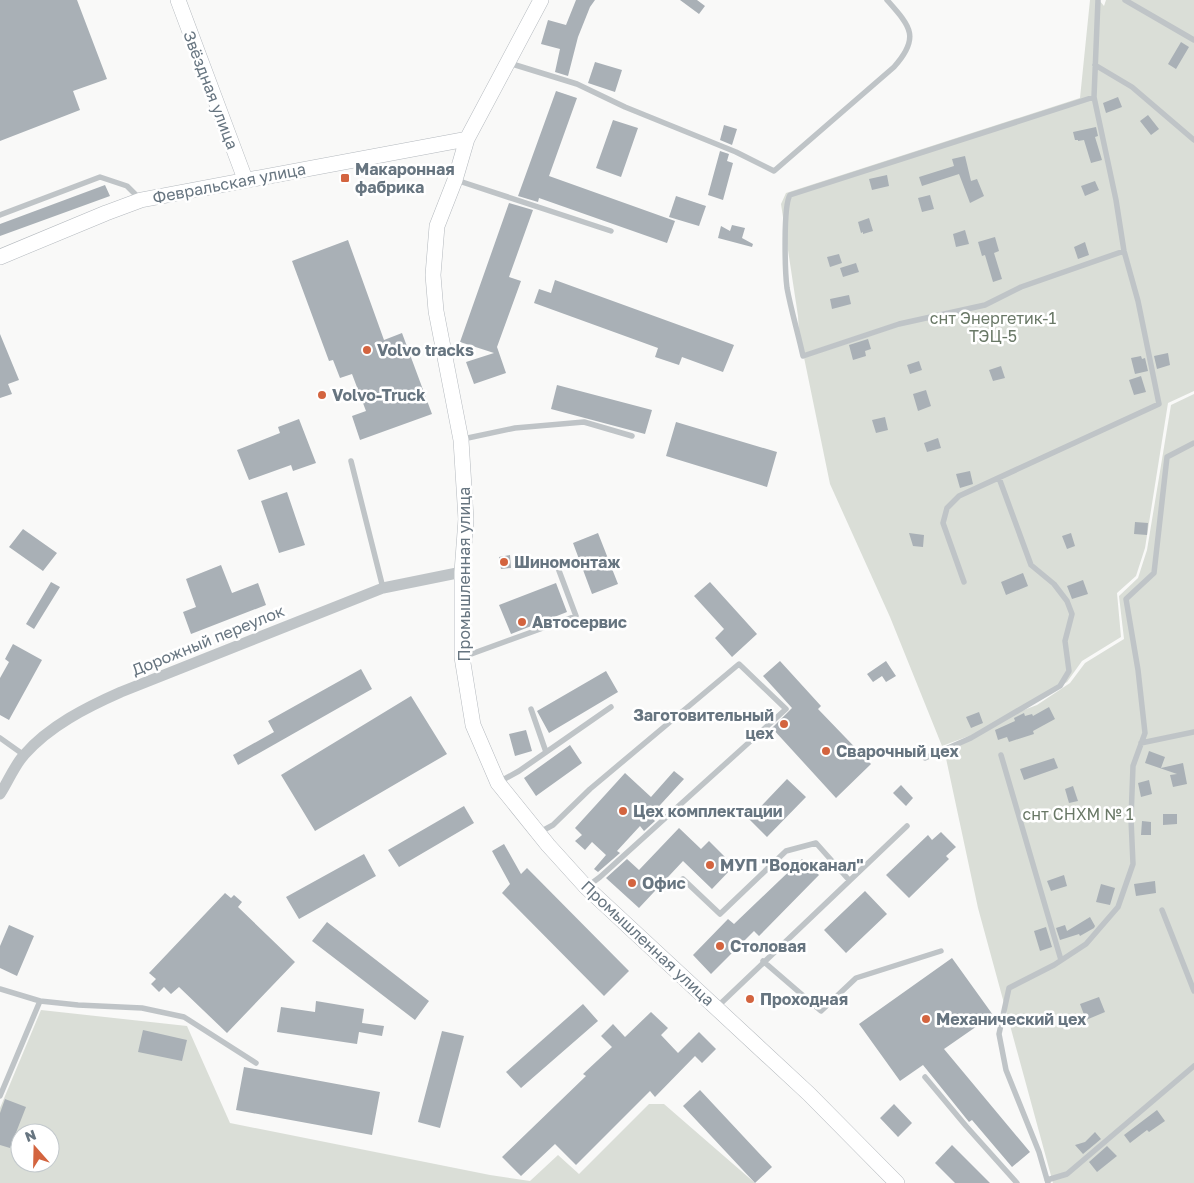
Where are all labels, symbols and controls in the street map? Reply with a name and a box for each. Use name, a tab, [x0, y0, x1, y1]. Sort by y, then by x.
street label: Звёздная улица	[179, 28, 243, 152]
street label: Февральская улица	[151, 158, 307, 208]
place label: Макаронная фабрика	[355, 159, 455, 197]
marker: Макаронная фабрика	[339, 172, 351, 184]
park label: снт Энергетик-1 ТЭЦ-5	[930, 308, 1056, 346]
place label: Volvo tracks	[377, 340, 474, 360]
marker: Volvo tracks	[361, 344, 373, 356]
place label: Volvo-Truck	[332, 385, 426, 405]
marker: Volvo-Truck	[316, 389, 328, 401]
street label: Промышленная улица	[454, 487, 474, 661]
place label: Шиномонтаж	[514, 552, 620, 572]
marker: Шиномонтаж	[498, 556, 510, 568]
street label: Дорожный переулок	[129, 600, 287, 680]
place label: Автосервис	[532, 612, 627, 632]
marker: Автосервис	[516, 616, 528, 628]
place label: Заготовительный цех	[633, 705, 775, 743]
marker: Заготовительный цех	[778, 718, 790, 730]
place label: Сварочный цех	[836, 741, 959, 761]
marker: Сварочный цех	[820, 745, 832, 757]
place label: Цех комплектации	[633, 801, 783, 821]
park label: снт СНХМ № 1	[1023, 804, 1134, 824]
marker: Цех комплектации	[617, 805, 629, 817]
place label: МУП "Водоканал"	[720, 855, 864, 875]
marker: МУП "Водоканал"	[704, 859, 716, 871]
place label: Офис	[642, 873, 686, 893]
street label: Промышленная улица	[577, 876, 719, 1010]
marker: Офис	[626, 877, 638, 889]
place label: Столовая	[730, 936, 806, 956]
marker: Столовая	[714, 940, 726, 952]
place label: Проходная	[760, 989, 848, 1009]
marker: Проходная	[744, 993, 756, 1005]
place label: Механический цех	[936, 1009, 1087, 1029]
marker: Механический цех	[920, 1013, 932, 1025]
north arrow	[10, 1123, 60, 1173]
text: N	[22, 1126, 38, 1145]

